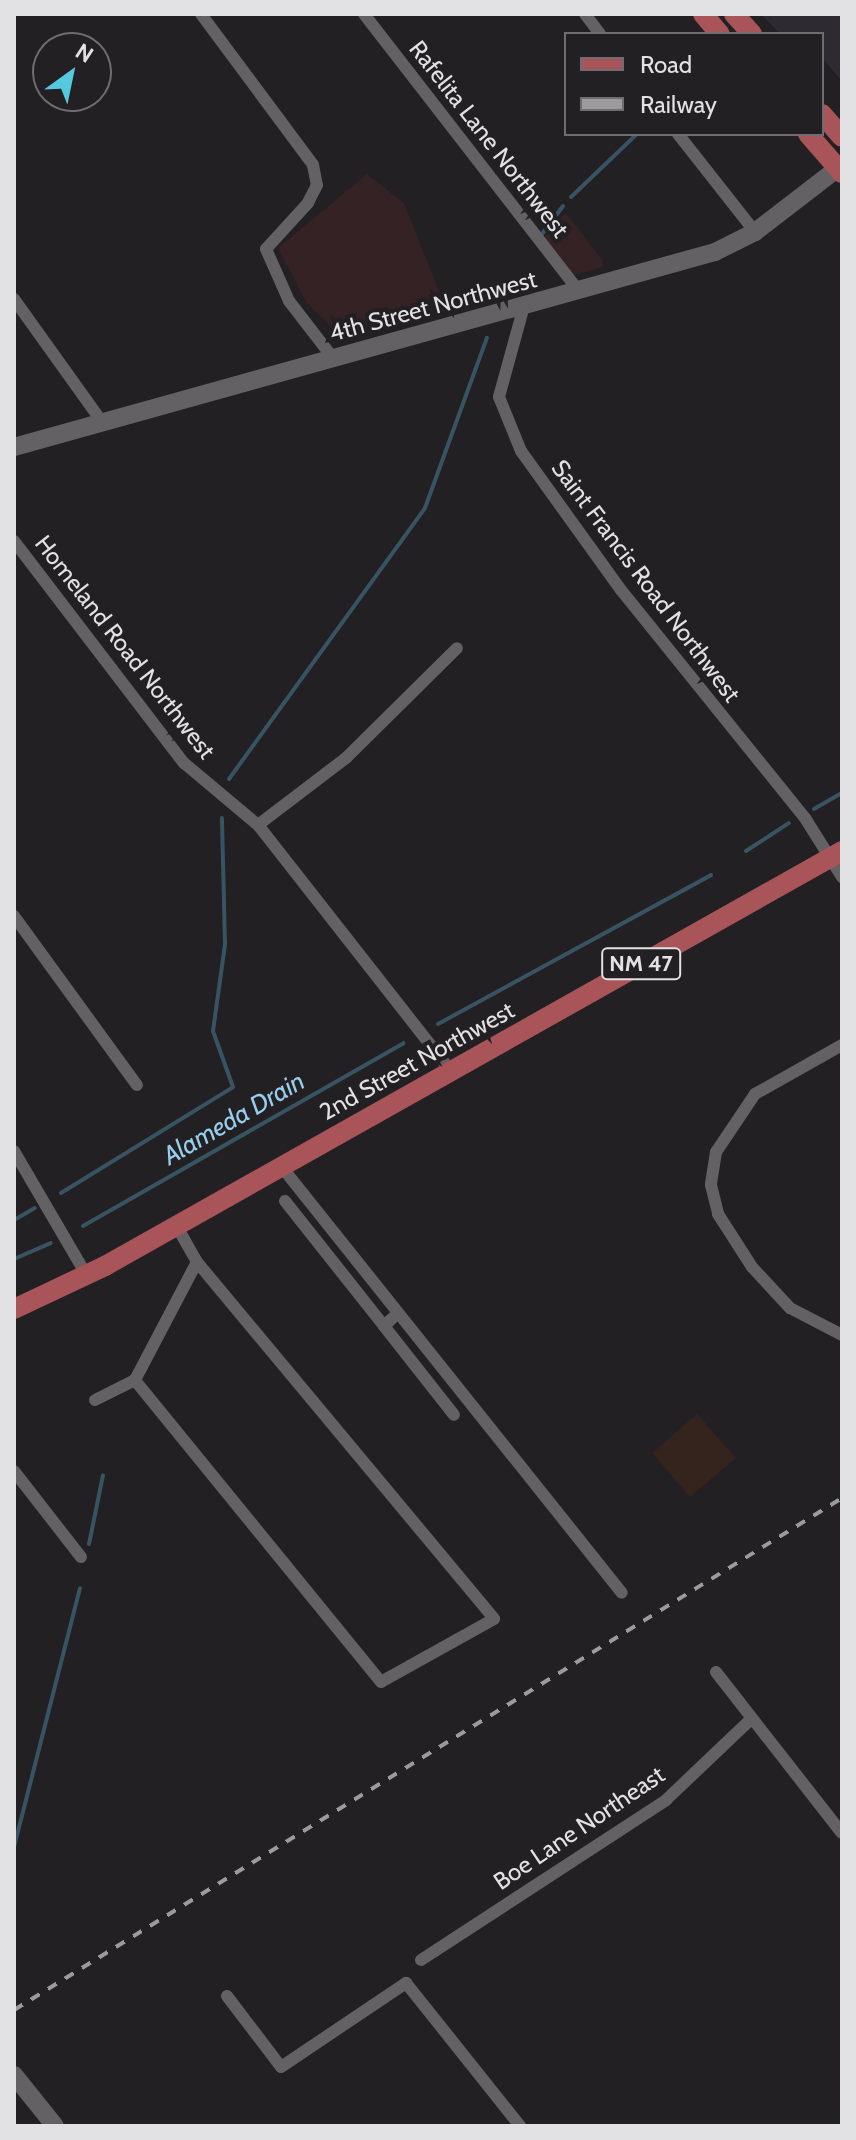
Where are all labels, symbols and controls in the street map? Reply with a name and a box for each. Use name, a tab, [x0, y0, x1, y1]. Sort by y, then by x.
north arrow	[32, 32, 112, 112]
legend	[564, 32, 824, 136]
street label: Rafelita Lane Northwest	[403, 35, 575, 243]
text: N	[70, 38, 98, 69]
text: Road	[640, 50, 692, 79]
text: Railway	[640, 90, 717, 119]
street label: 4th Street Northwest	[326, 264, 540, 348]
street label: Saint Francis Road Northwest	[545, 454, 747, 708]
street label: Homeland Road Northwest	[29, 529, 221, 765]
road number: NM 47	[601, 946, 681, 982]
street label: 2nd Street Northwest	[315, 996, 519, 1126]
water label: Alameda Drain	[158, 1066, 310, 1172]
street label: Boe Lane Northeast	[488, 1760, 670, 1896]

